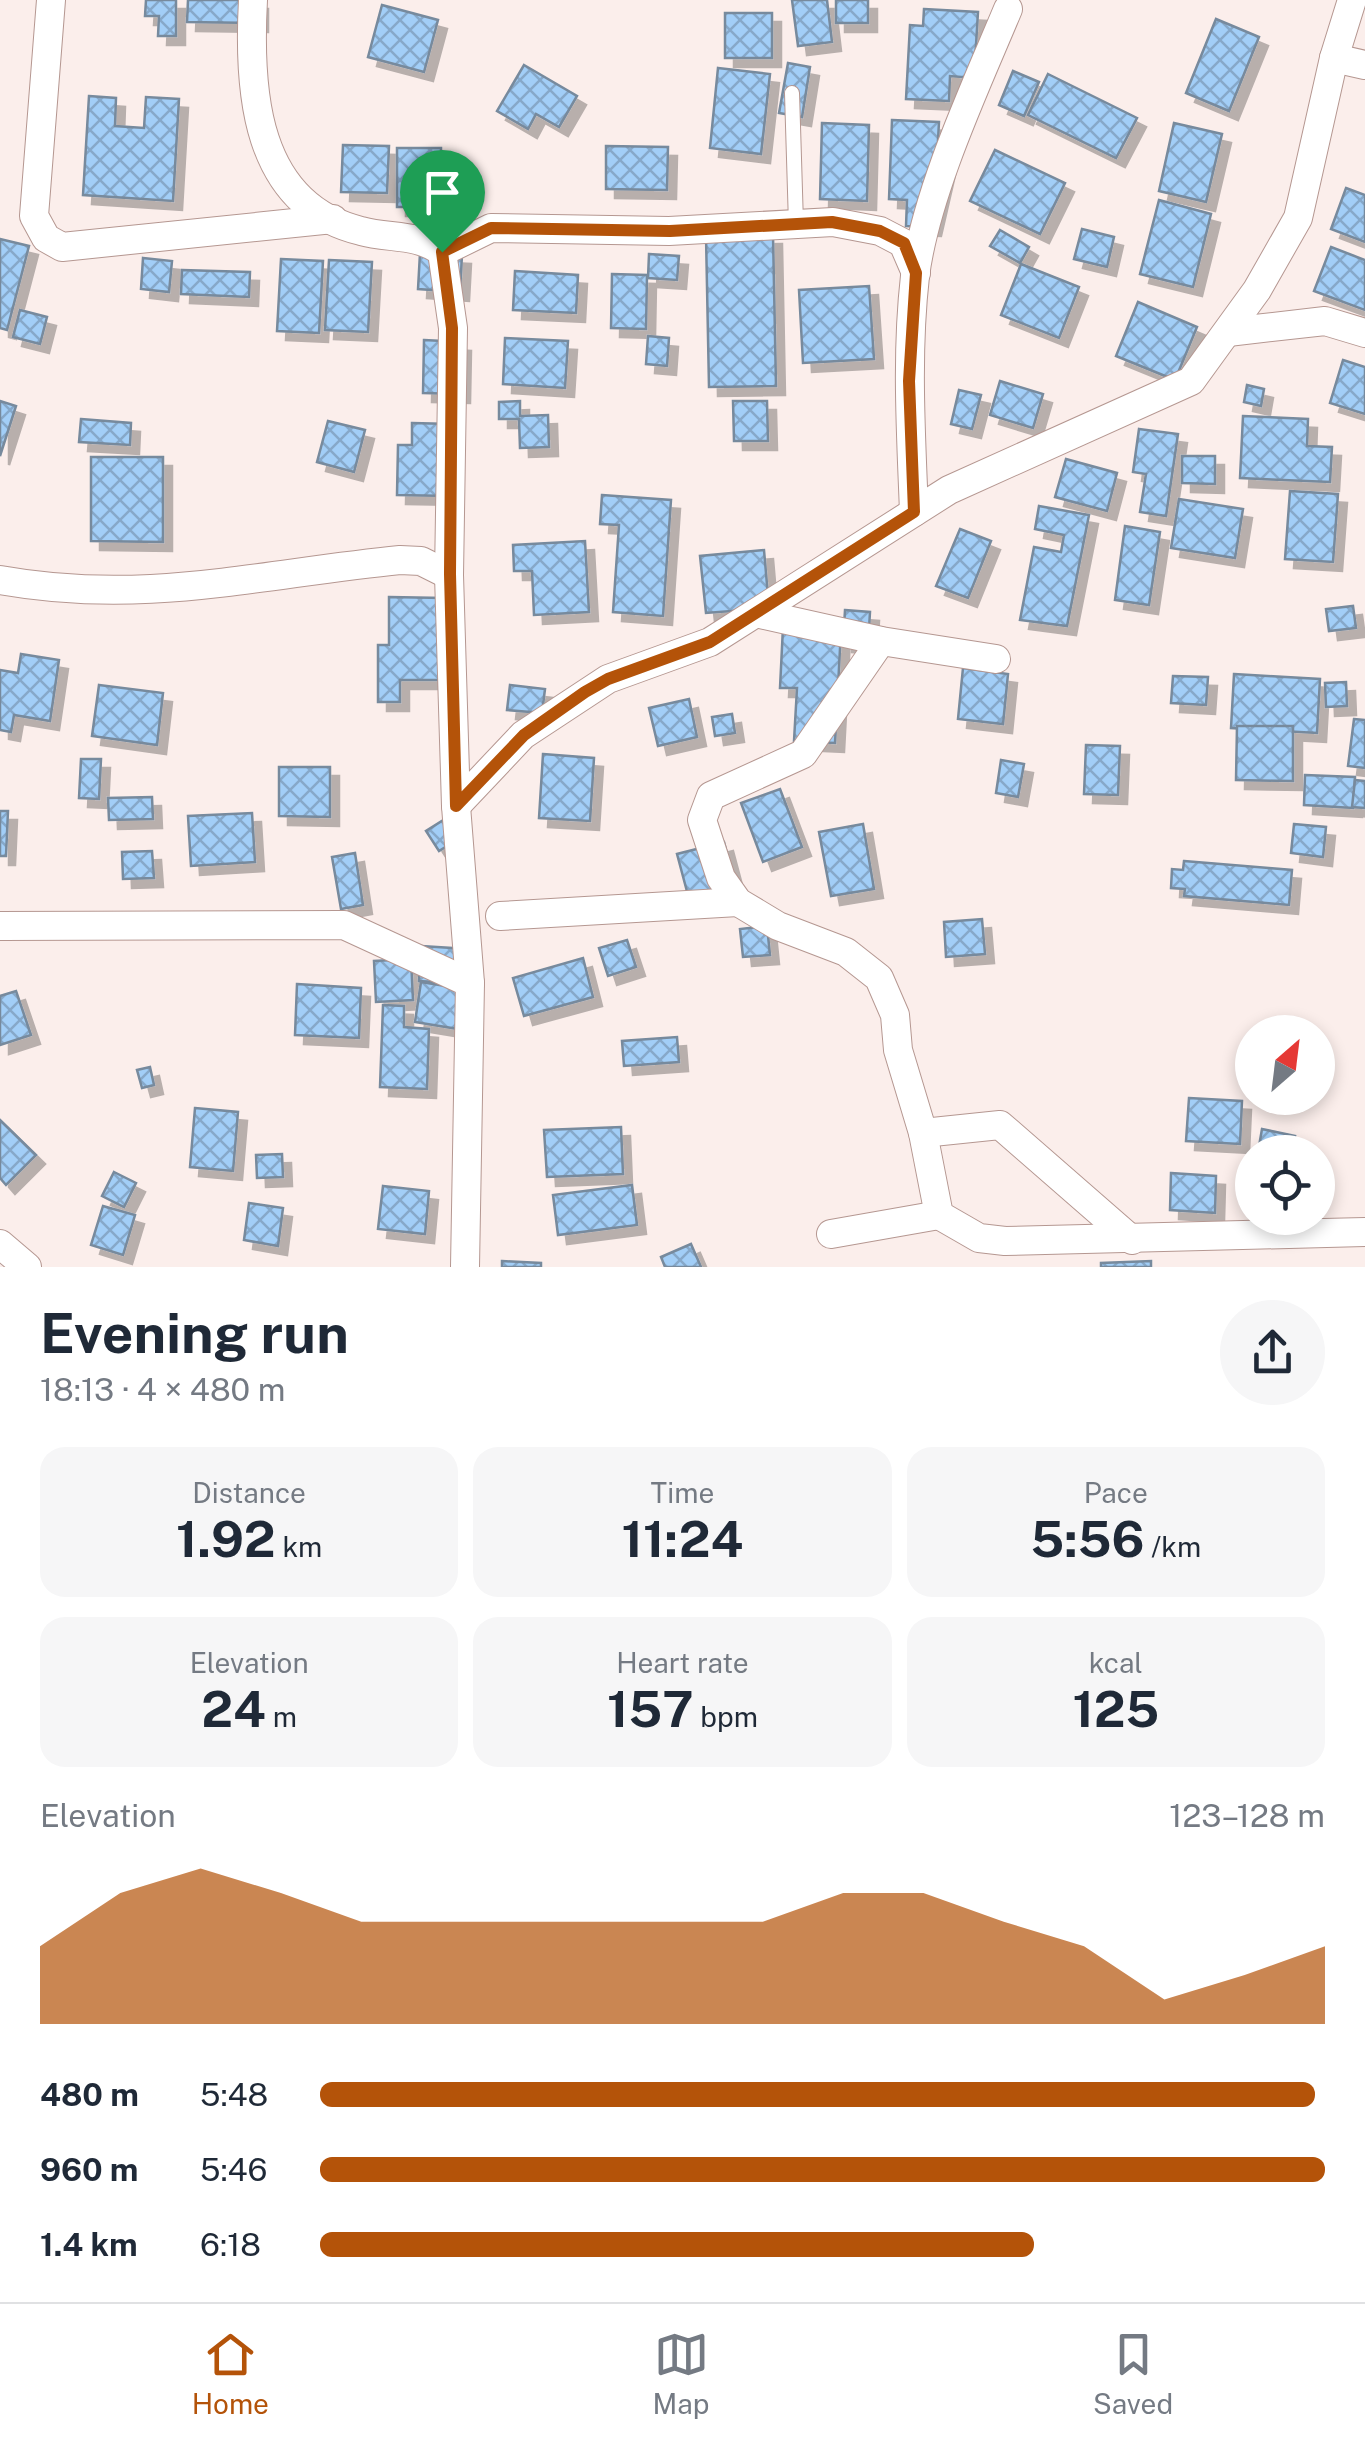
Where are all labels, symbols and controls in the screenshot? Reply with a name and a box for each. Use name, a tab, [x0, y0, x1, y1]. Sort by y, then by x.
pin	[400, 150, 485, 253]
icon: arrive	[415, 165, 470, 220]
north arrow	[1235, 1015, 1335, 1115]
map controls	[1235, 1015, 1335, 1235]
button: locate	[1235, 1135, 1335, 1235]
button: share	[1220, 1300, 1325, 1405]
text: Evening run	[40, 1301, 349, 1365]
text: 18:13 · 4 × 480 m	[40, 1371, 285, 1408]
text: Distance	[192, 1476, 306, 1509]
text: Time	[651, 1476, 714, 1509]
text: Pace	[1084, 1476, 1148, 1509]
text: 1.92	[176, 1509, 276, 1568]
text: 11:24	[622, 1509, 743, 1568]
text: 5:56	[1031, 1509, 1145, 1568]
text: km	[276, 1530, 322, 1563]
text: /km	[1145, 1530, 1201, 1563]
text: Elevation	[190, 1646, 309, 1679]
text: Heart rate	[616, 1646, 749, 1679]
text: kcal	[1089, 1646, 1143, 1679]
text: 24	[201, 1679, 266, 1738]
text: 157	[607, 1679, 694, 1738]
text: 125	[1072, 1679, 1159, 1738]
text: m	[266, 1700, 297, 1733]
text: bpm	[694, 1700, 758, 1733]
text: Elevation	[40, 1797, 176, 1834]
text: 123–128 m	[1169, 1797, 1325, 1834]
text: 480 m	[40, 2076, 139, 2113]
text: 5:48	[200, 2076, 268, 2113]
text: 960 m	[40, 2151, 139, 2188]
text: 5:46	[200, 2151, 268, 2188]
text: 1.4 km	[40, 2226, 138, 2263]
text: 6:18	[200, 2226, 261, 2263]
tab: Home	[192, 2327, 269, 2420]
tab: Map	[653, 2327, 709, 2420]
tab: Saved	[1093, 2327, 1173, 2420]

